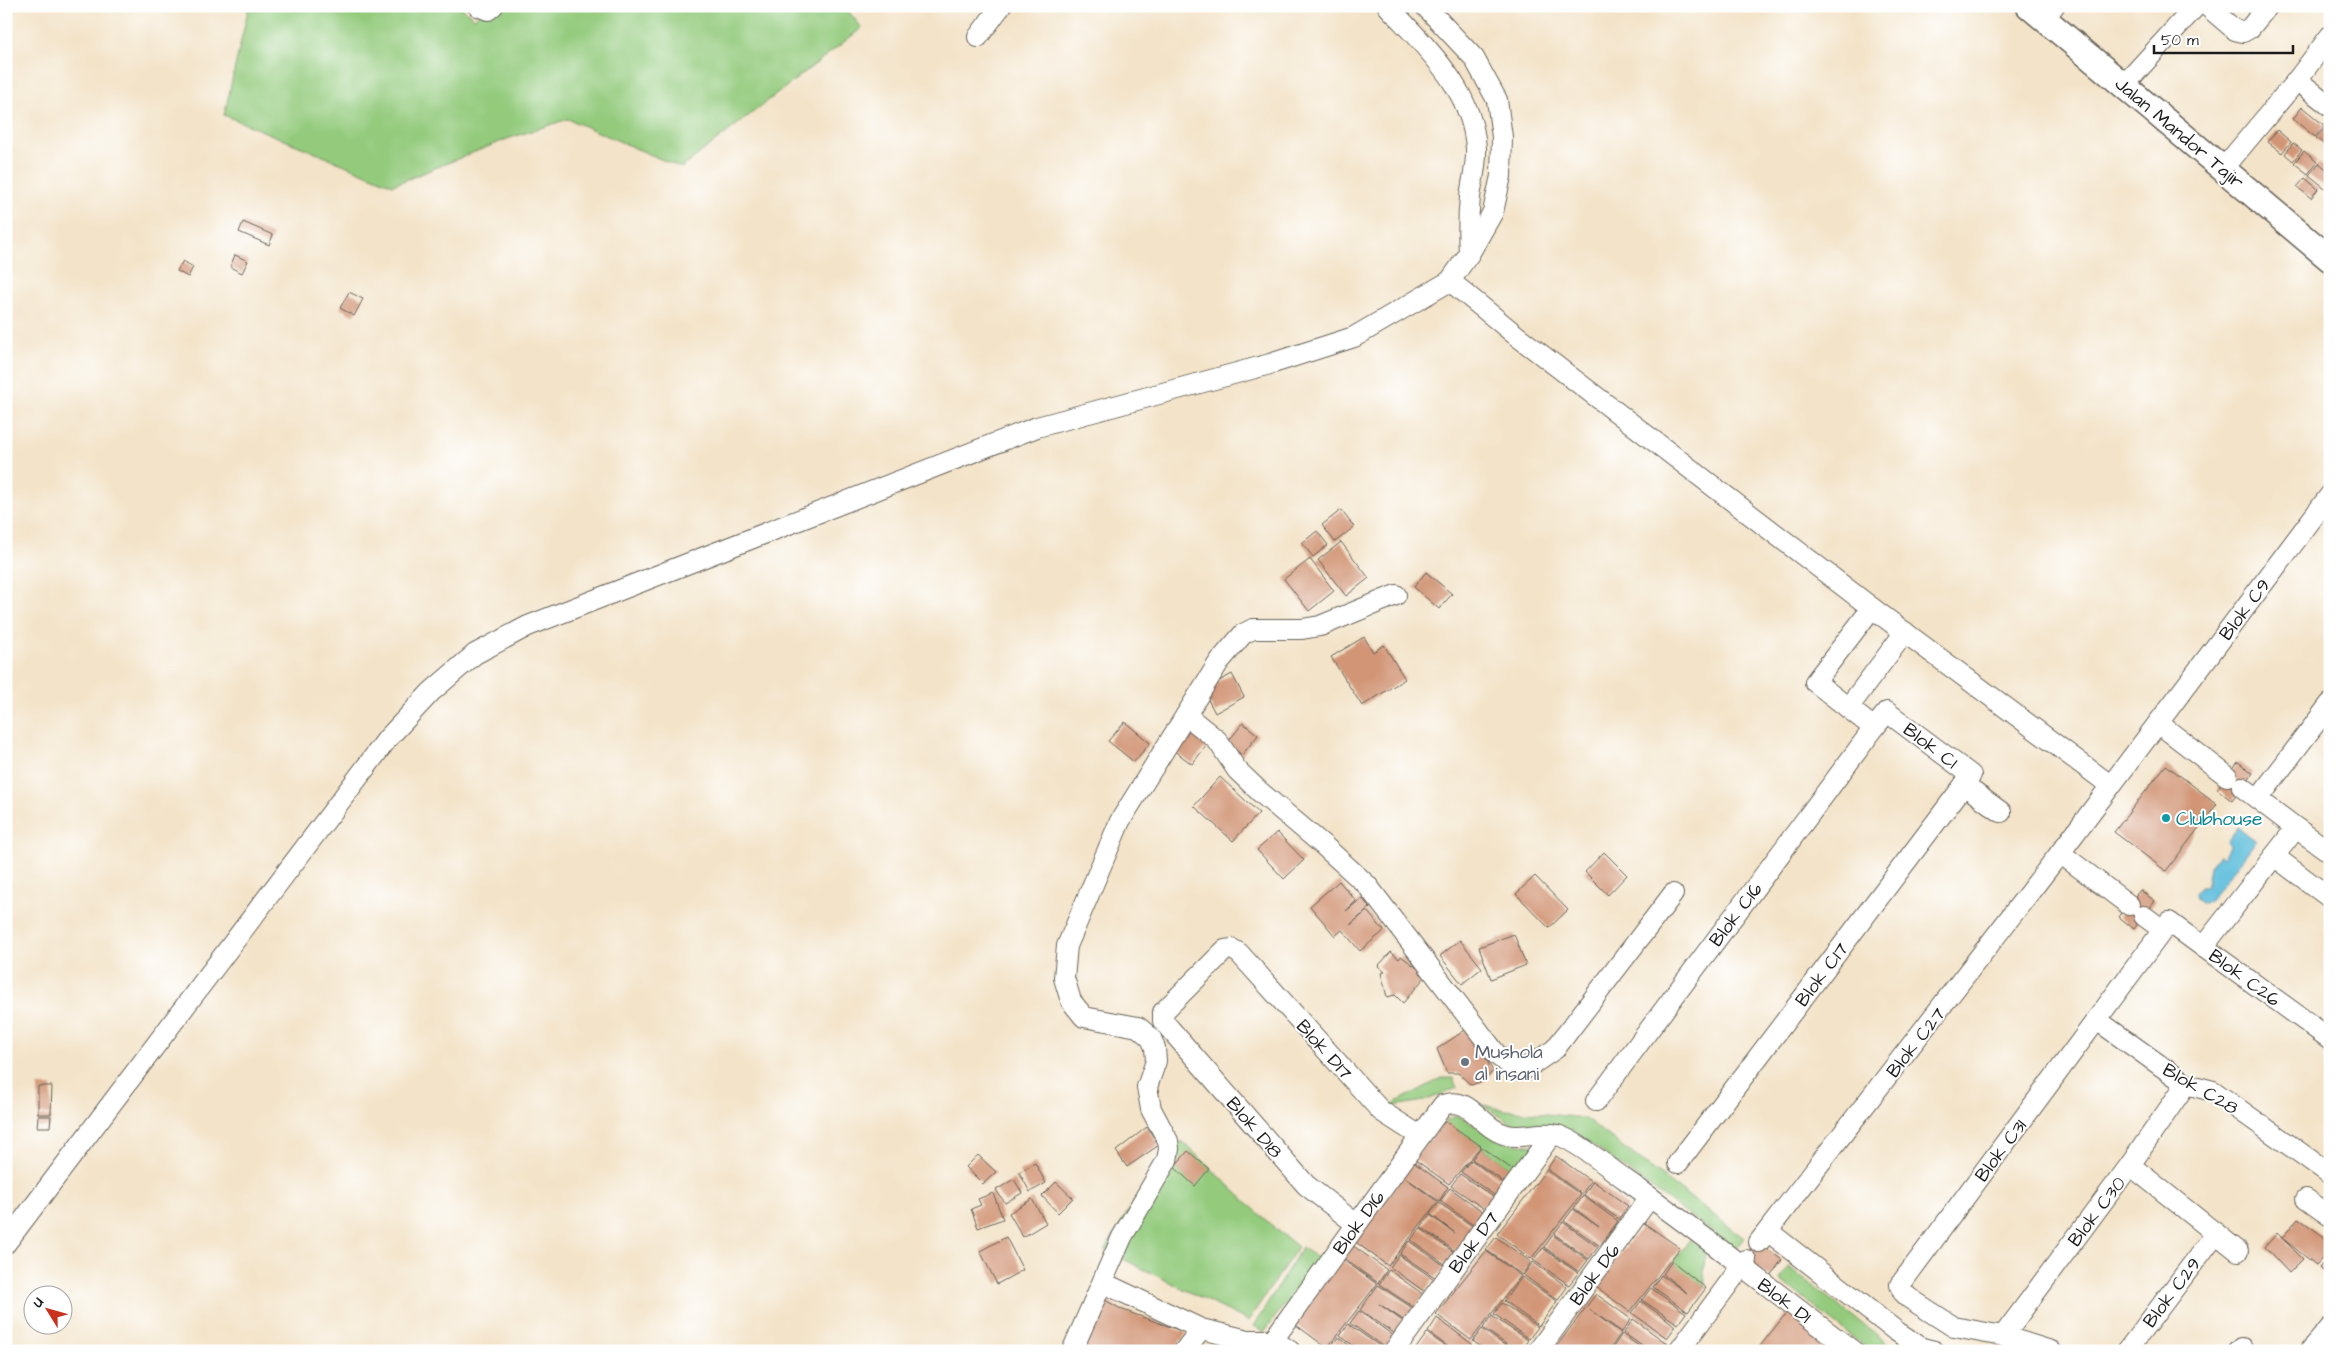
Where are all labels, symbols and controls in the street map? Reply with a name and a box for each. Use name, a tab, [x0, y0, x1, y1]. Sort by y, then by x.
scale bar	[2154, 22, 2292, 54]
text: 50 m	[2161, 30, 2199, 51]
street label: Jalan Mandor Tajir	[2109, 71, 2250, 196]
street label: Blok C9	[2213, 574, 2277, 646]
street label: Blok C1	[1897, 717, 1964, 776]
place label: Clubhouse	[2176, 806, 2262, 833]
marker: Clubhouse	[2160, 812, 2172, 824]
street label: Blok C16	[1703, 877, 1769, 953]
street label: Blok C17	[1789, 937, 1855, 1013]
street label: Blok C26	[2203, 943, 2286, 1013]
street label: Blok C27	[1880, 1002, 1952, 1084]
street label: Blok D17	[1289, 1014, 1359, 1086]
place label: Mushola al insani	[1475, 1039, 1543, 1088]
marker: Mushola al insani	[1459, 1056, 1471, 1068]
street label: Blok C28	[2158, 1057, 2243, 1122]
street label: Blok D18	[1220, 1091, 1288, 1165]
street label: Blok C31	[1969, 1114, 2034, 1188]
street label: Blok C30	[2062, 1171, 2133, 1253]
street label: Blok D16	[1327, 1185, 1392, 1260]
street label: Blok D7	[1443, 1206, 1506, 1279]
street label: Blok D6	[1564, 1238, 1627, 1311]
street label: Blok C29	[2137, 1252, 2208, 1334]
street label: Blok D1	[1752, 1272, 1817, 1331]
north arrow	[22, 1284, 72, 1334]
text: U	[28, 1294, 49, 1312]

